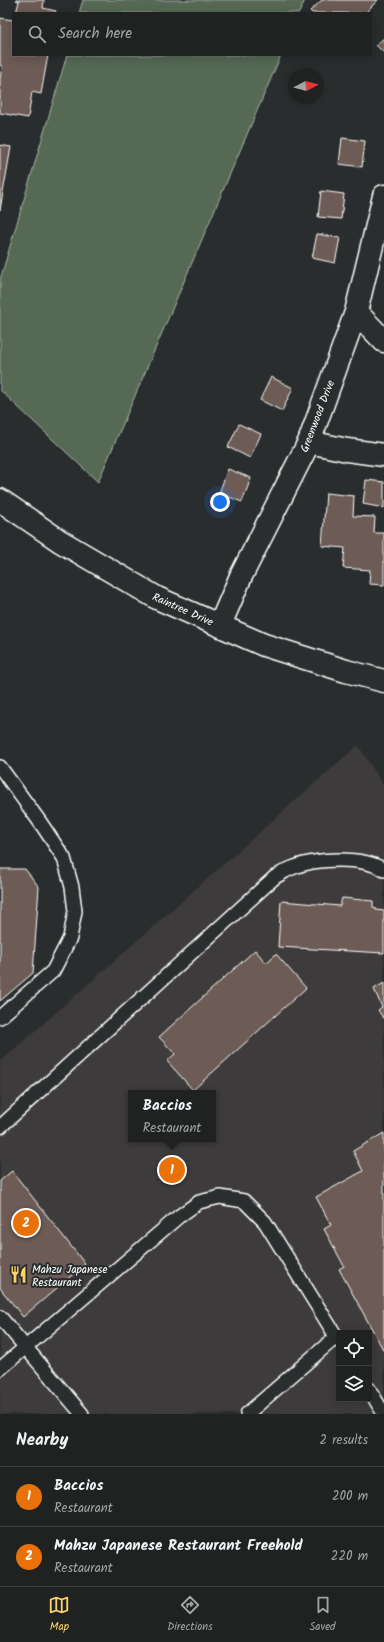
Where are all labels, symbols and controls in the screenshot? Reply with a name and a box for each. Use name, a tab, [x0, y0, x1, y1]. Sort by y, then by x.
search box	[12, 12, 372, 56]
text: Search here	[58, 22, 132, 46]
icon: search	[26, 23, 48, 45]
north arrow	[288, 68, 324, 104]
street label: Greenwood Drive	[296, 377, 340, 455]
your location	[210, 492, 230, 512]
street label: Raintree Drive	[149, 588, 216, 631]
popup	[128, 1090, 216, 1142]
text: Baccios	[143, 1094, 192, 1118]
text: Restaurant	[143, 1118, 201, 1139]
pin: 1	[159, 1155, 185, 1185]
pin: 2	[13, 1208, 39, 1238]
place label: Mahzu Japanese Restaurant	[32, 1261, 107, 1292]
restaurant icon: Mahzu Japanese Restaurant	[9, 1265, 29, 1285]
map controls	[336, 1330, 372, 1402]
button: locate	[336, 1330, 372, 1366]
button: layers	[336, 1366, 372, 1402]
text: Nearby	[16, 1427, 68, 1454]
text: 2 results	[320, 1430, 368, 1451]
text: Baccios	[54, 1474, 103, 1498]
text: 1	[27, 1486, 31, 1507]
text: 200 m	[332, 1486, 368, 1507]
text: Restaurant	[54, 1498, 113, 1519]
text: Mahzu Japanese Restaurant Freehold	[54, 1534, 303, 1558]
text: 2	[25, 1546, 33, 1567]
text: 220 m	[331, 1546, 368, 1567]
text: Restaurant	[54, 1558, 113, 1579]
tab: Map	[48, 1594, 70, 1636]
tab: Directions	[167, 1594, 213, 1636]
tab: Saved	[310, 1594, 336, 1636]

